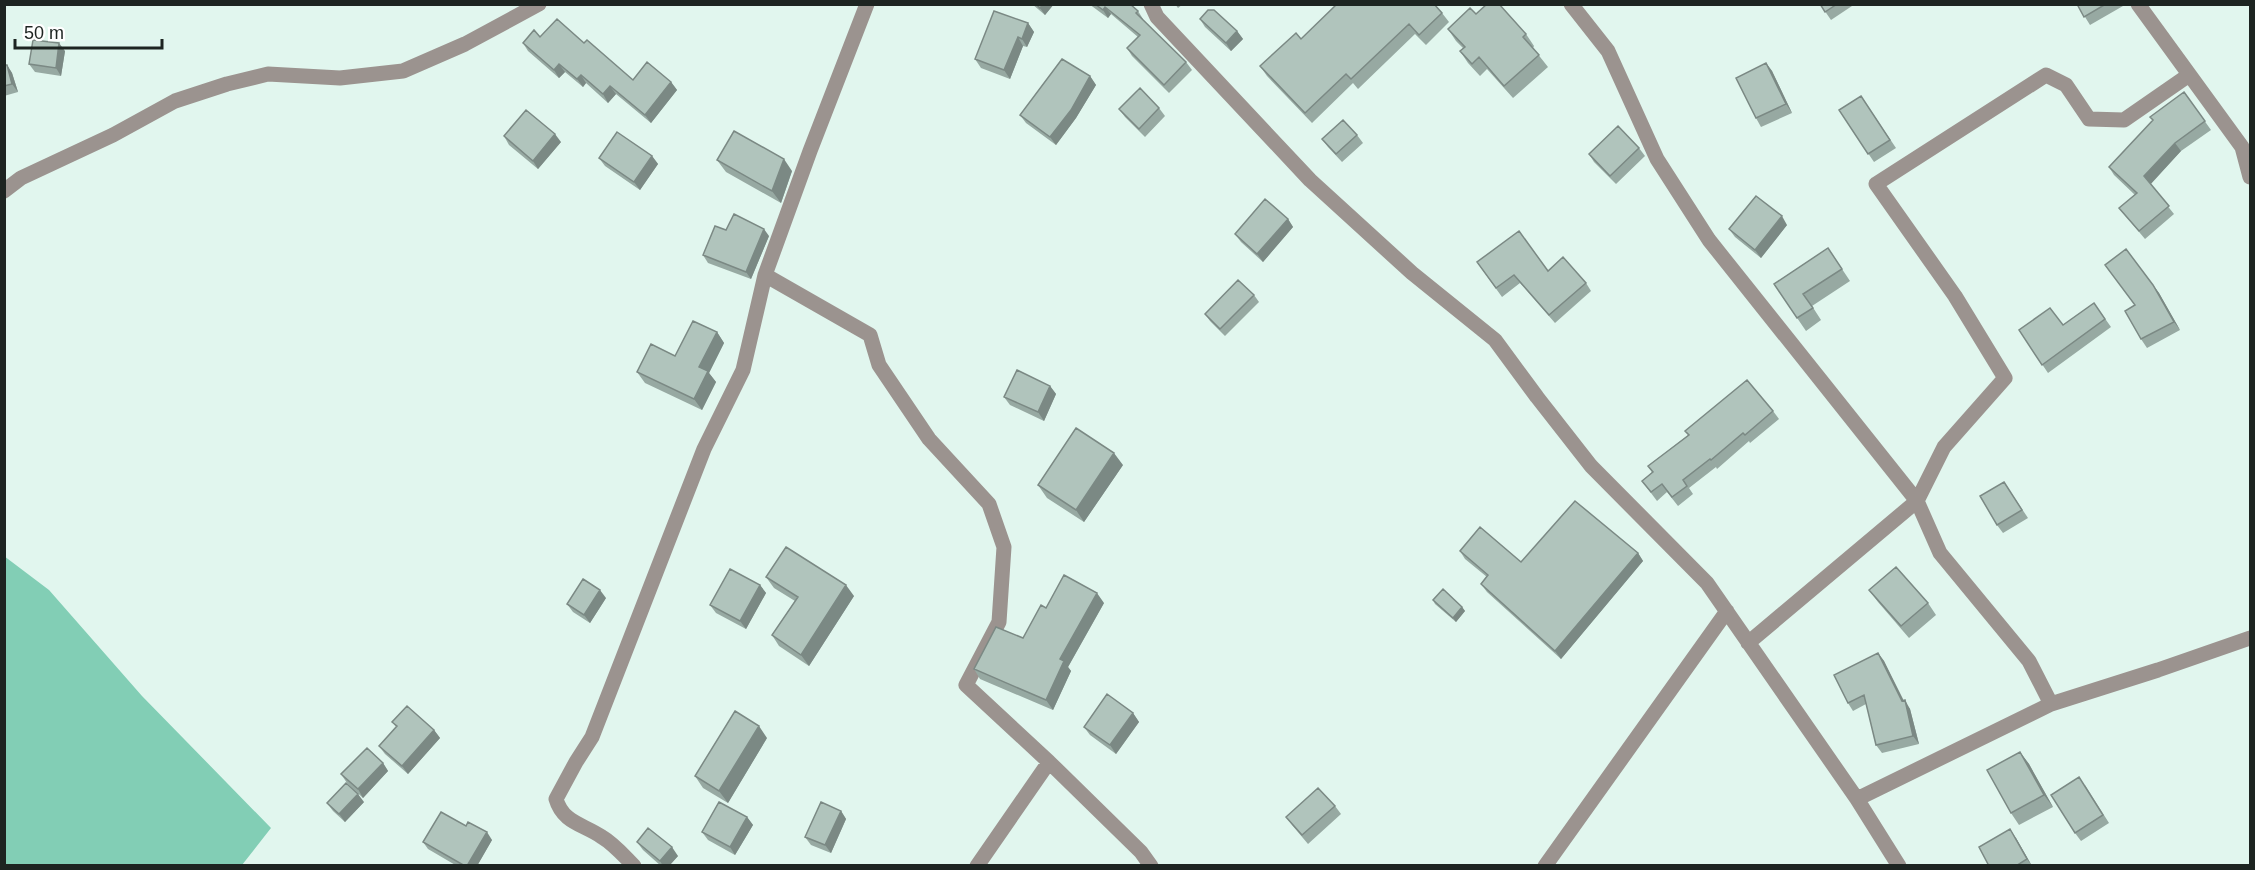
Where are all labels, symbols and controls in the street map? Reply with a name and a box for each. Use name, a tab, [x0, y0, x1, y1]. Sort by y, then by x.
scale bar	[15, 12, 162, 50]
text: 50 m	[24, 23, 64, 43]

